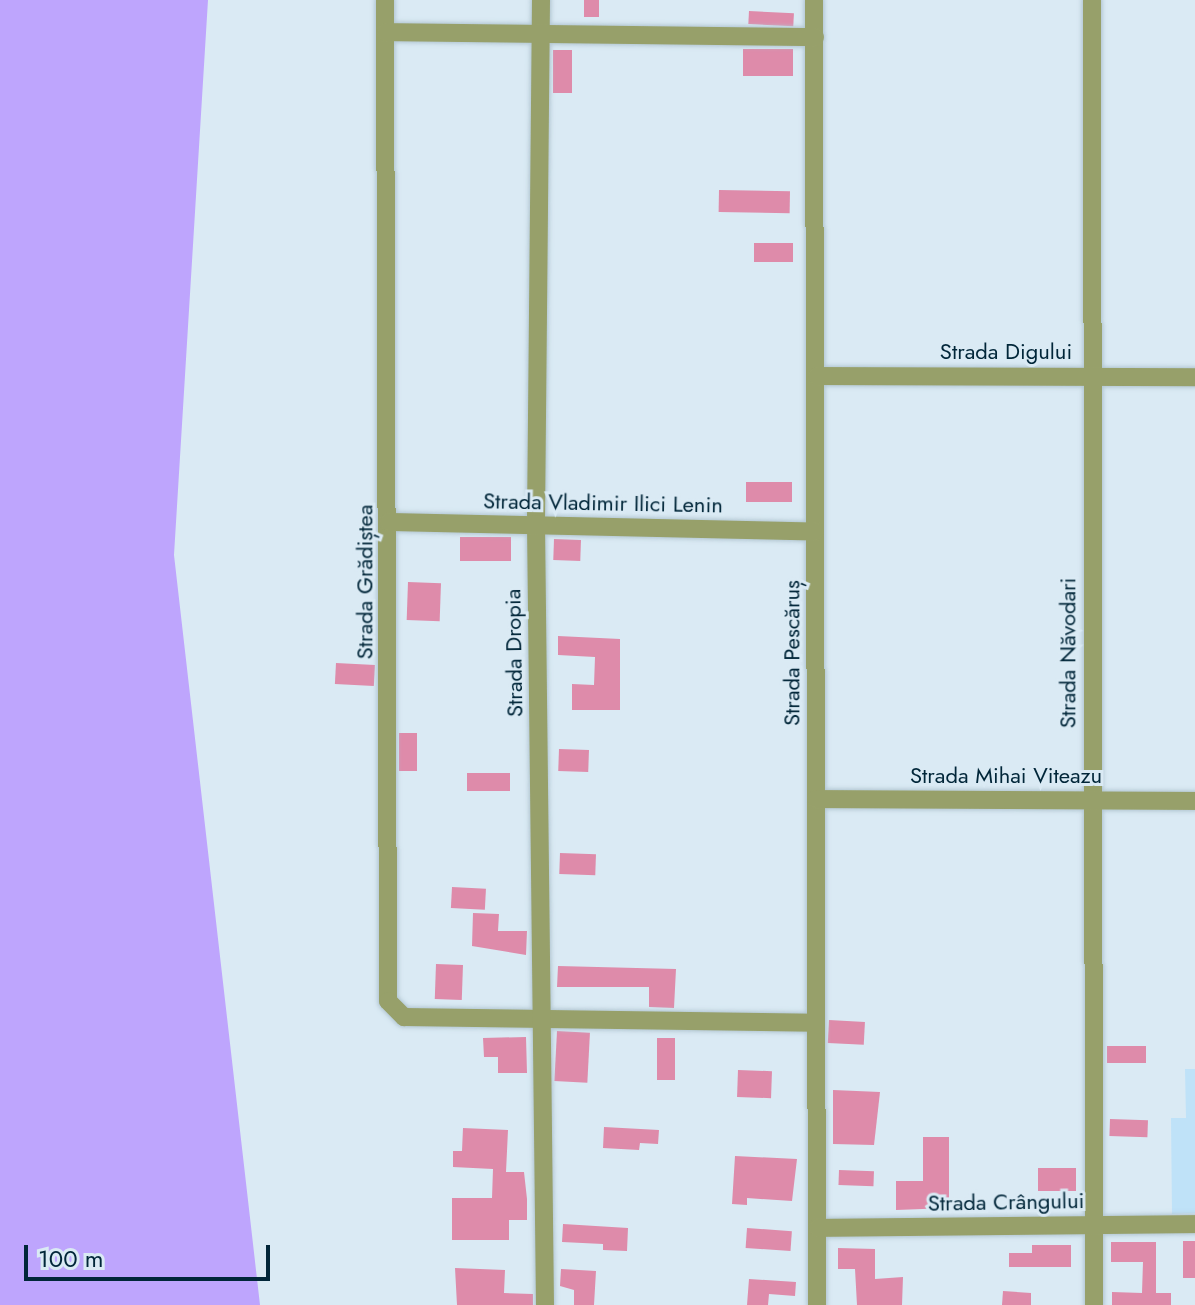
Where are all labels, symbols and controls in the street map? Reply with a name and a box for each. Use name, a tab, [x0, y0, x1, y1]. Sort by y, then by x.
street label: Strada Digului	[940, 339, 1072, 365]
street label: Strada Vladimir Ilici Lenin	[483, 488, 723, 518]
street label: Strada Grădiștea	[352, 505, 378, 659]
street label: Strada Năvodari	[1055, 578, 1081, 728]
street label: Strada Pescăruș	[779, 580, 805, 726]
street label: Strada Dropia	[500, 589, 528, 717]
street label: Strada Mihai Viteazu	[910, 763, 1102, 789]
street label: Strada Crângului	[928, 1187, 1084, 1217]
scale bar	[28, 1229, 274, 1279]
text: 100 m	[38, 1241, 104, 1276]

